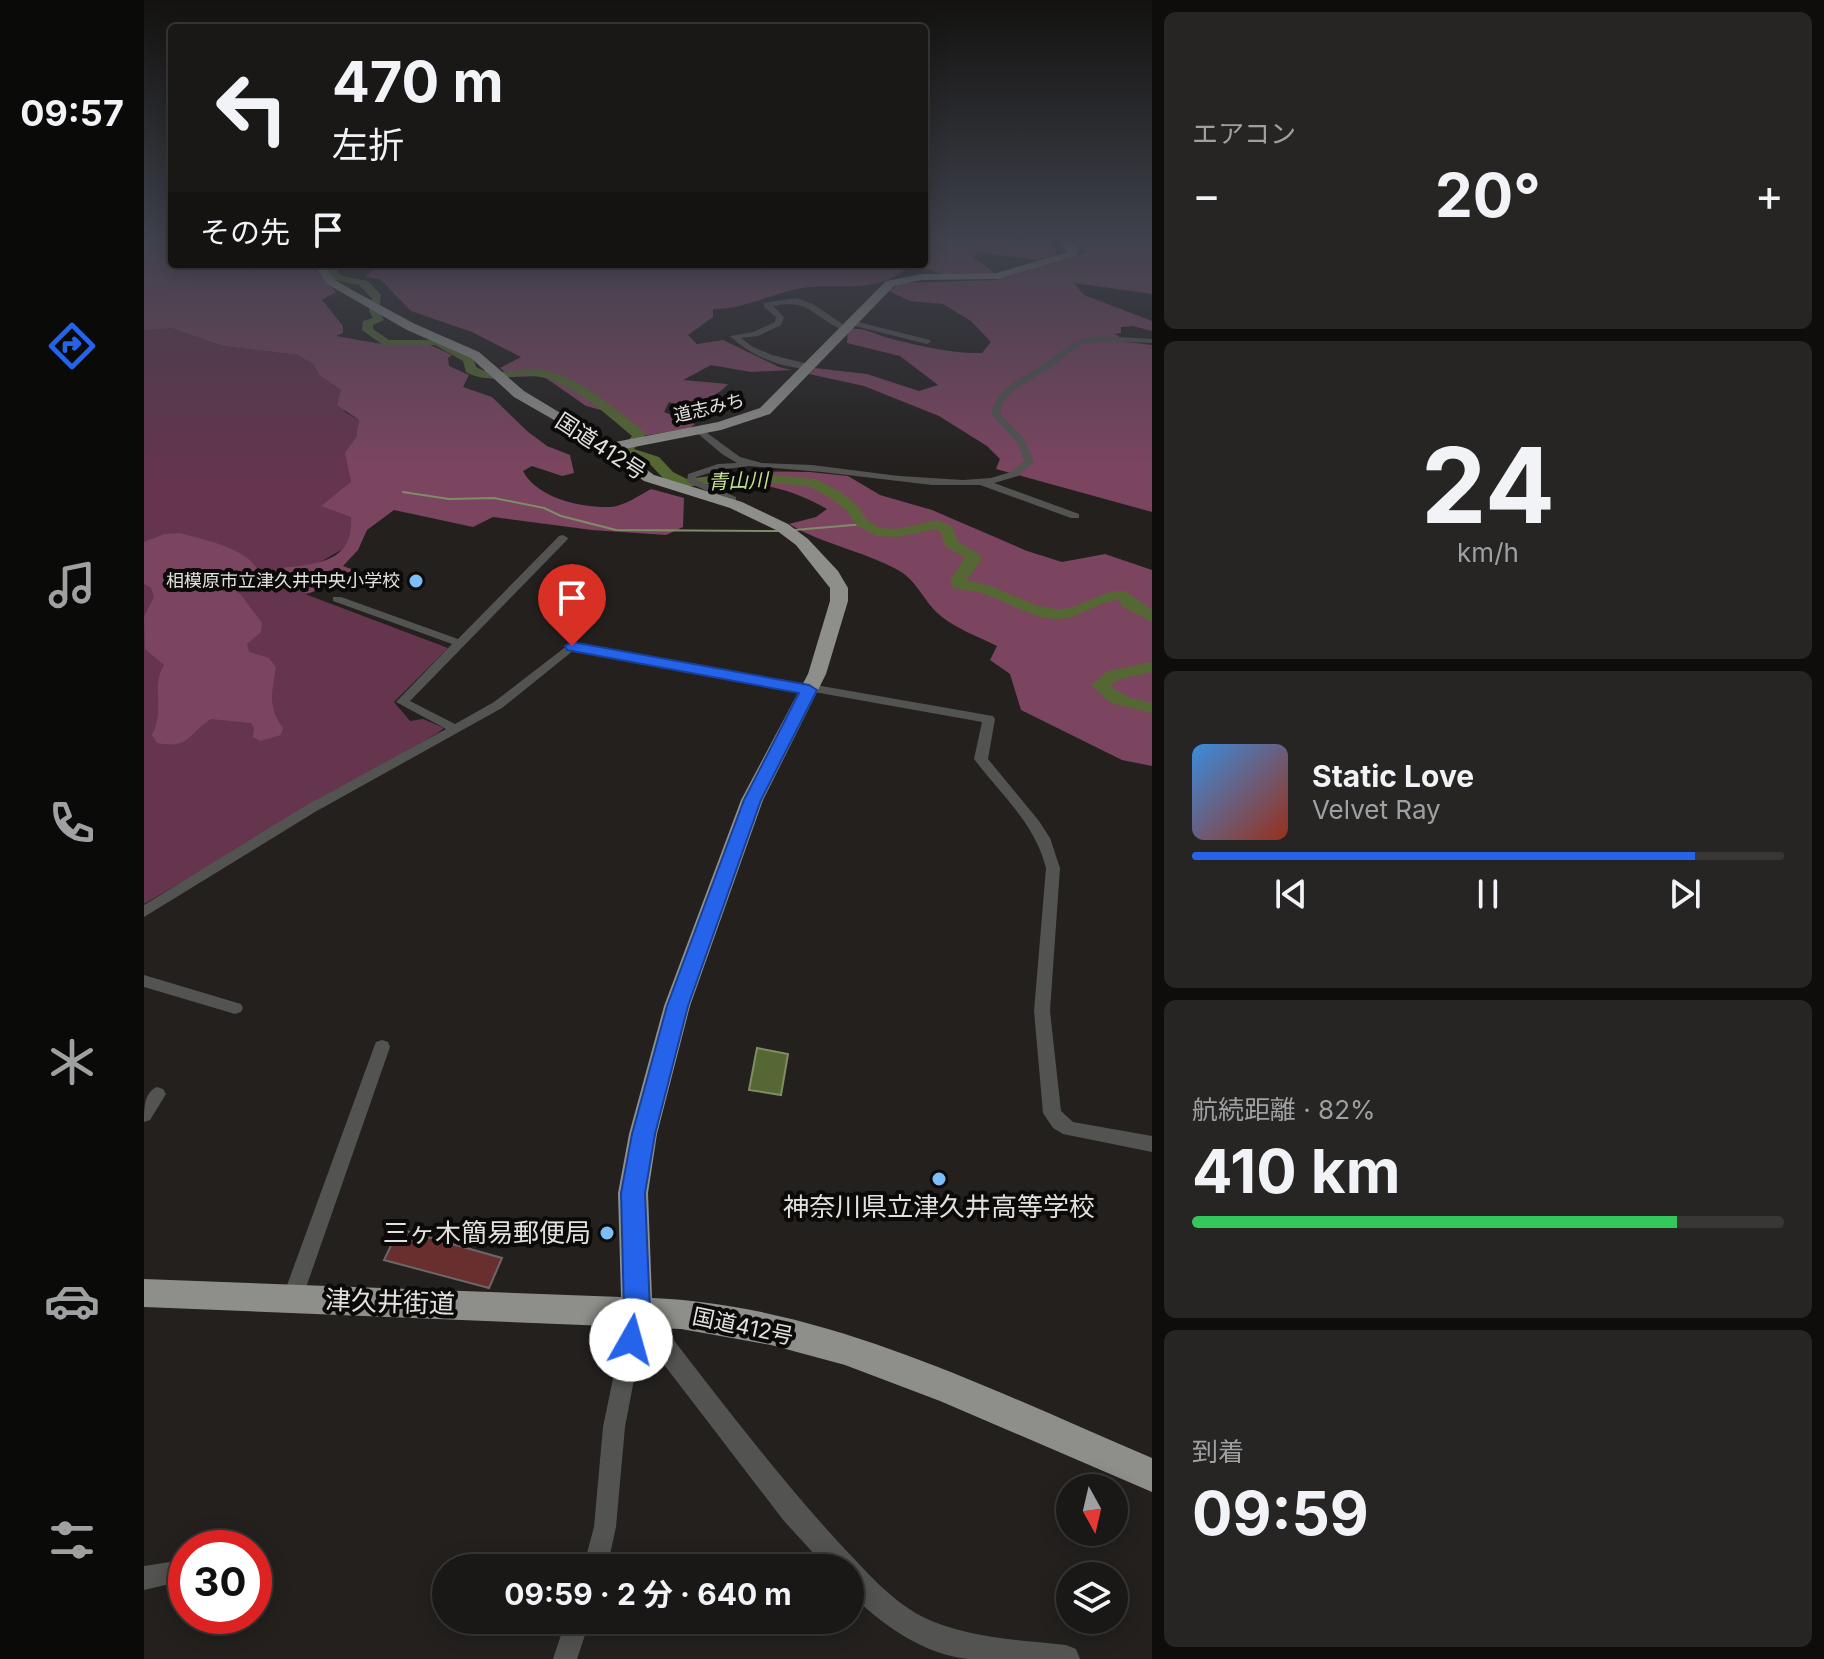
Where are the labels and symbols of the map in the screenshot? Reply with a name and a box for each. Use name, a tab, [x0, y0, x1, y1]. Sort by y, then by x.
street label: 道志みち	[671, 389, 746, 426]
street label: 国道412号	[551, 407, 651, 485]
water label: 青山川	[708, 468, 770, 494]
pin	[538, 564, 606, 646]
place label: 相模原市立津久井中央小学校	[166, 570, 400, 591]
marker: 相模原市立津久井中央小学校	[407, 572, 425, 590]
marker: 神奈川県立津久井高等学校	[930, 1170, 948, 1188]
place label: 神奈川県立津久井高等学校	[783, 1191, 1095, 1222]
place label: 三ヶ木簡易郵便局	[383, 1217, 591, 1248]
marker: 三ヶ木簡易郵便局	[598, 1224, 616, 1242]
street label: 津久井街道	[325, 1284, 456, 1319]
position arrow	[589, 1298, 673, 1382]
street label: 国道412号	[690, 1303, 796, 1349]
north arrow	[1056, 1474, 1128, 1546]
speed limit sign: 30	[168, 1530, 272, 1634]

